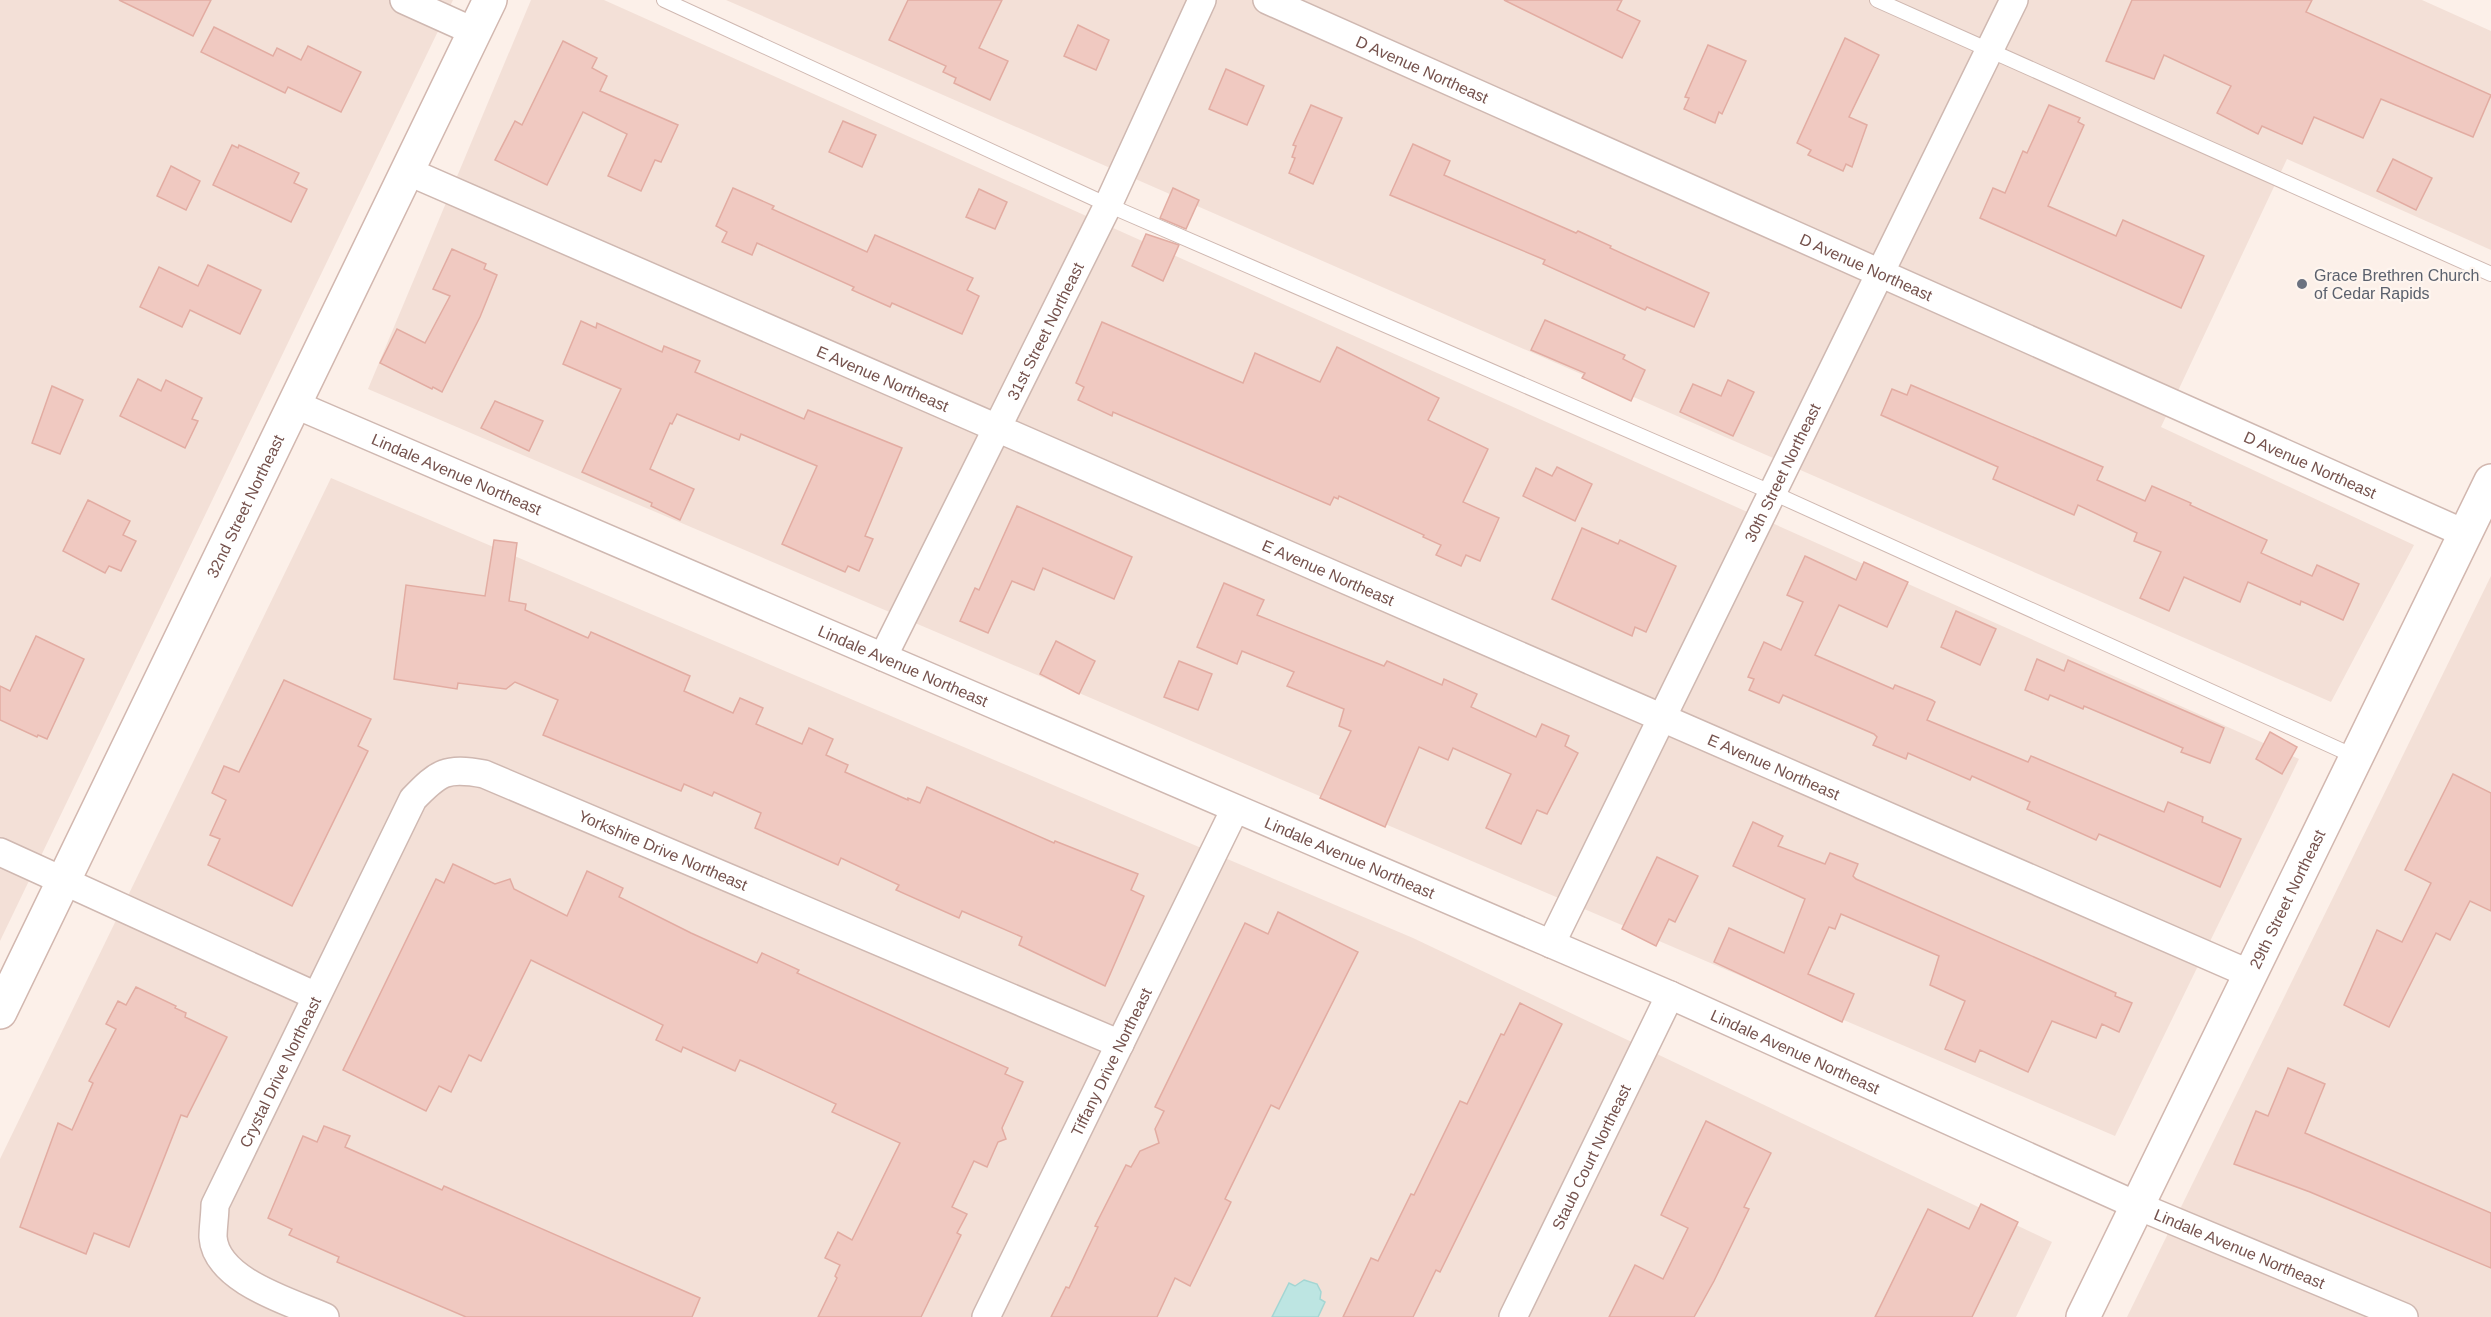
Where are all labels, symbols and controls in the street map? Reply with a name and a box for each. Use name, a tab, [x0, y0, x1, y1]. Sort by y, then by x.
street label: D Avenue Northeast	[1354, 32, 1492, 106]
street label: D Avenue Northeast	[1797, 230, 1936, 304]
street label: 31st Street Northeast	[1004, 259, 1087, 403]
place label: Grace Brethren Church of Cedar Rapids	[2314, 267, 2479, 302]
marker: Grace Brethren Church of Cedar Rapids	[2295, 277, 2309, 291]
street label: E Avenue Northeast	[814, 342, 952, 415]
street label: 30th Street Northeast	[1741, 400, 1824, 545]
street label: D Avenue Northeast	[2241, 428, 2379, 502]
street label: Lindale Avenue Northeast	[369, 430, 545, 518]
street label: 32nd Street Northeast	[203, 431, 287, 580]
street label: E Avenue Northeast	[1260, 536, 1397, 609]
street label: Lindale Avenue Northeast	[816, 622, 991, 710]
street label: E Avenue Northeast	[1705, 730, 1843, 803]
street label: Yorkshire Drive Northeast	[576, 807, 750, 894]
street label: Lindale Avenue Northeast	[1262, 814, 1438, 902]
street label: 29th Street Northeast	[2246, 826, 2328, 971]
street label: Tiffany Drive Northeast	[1068, 985, 1155, 1139]
street label: Crystal Drive Northeast	[236, 993, 324, 1150]
street label: Lindale Avenue Northeast	[1708, 1006, 1883, 1097]
street label: Staub Court Northeast	[1548, 1081, 1634, 1232]
street label: Lindale Avenue Northeast	[2152, 1205, 2328, 1292]

